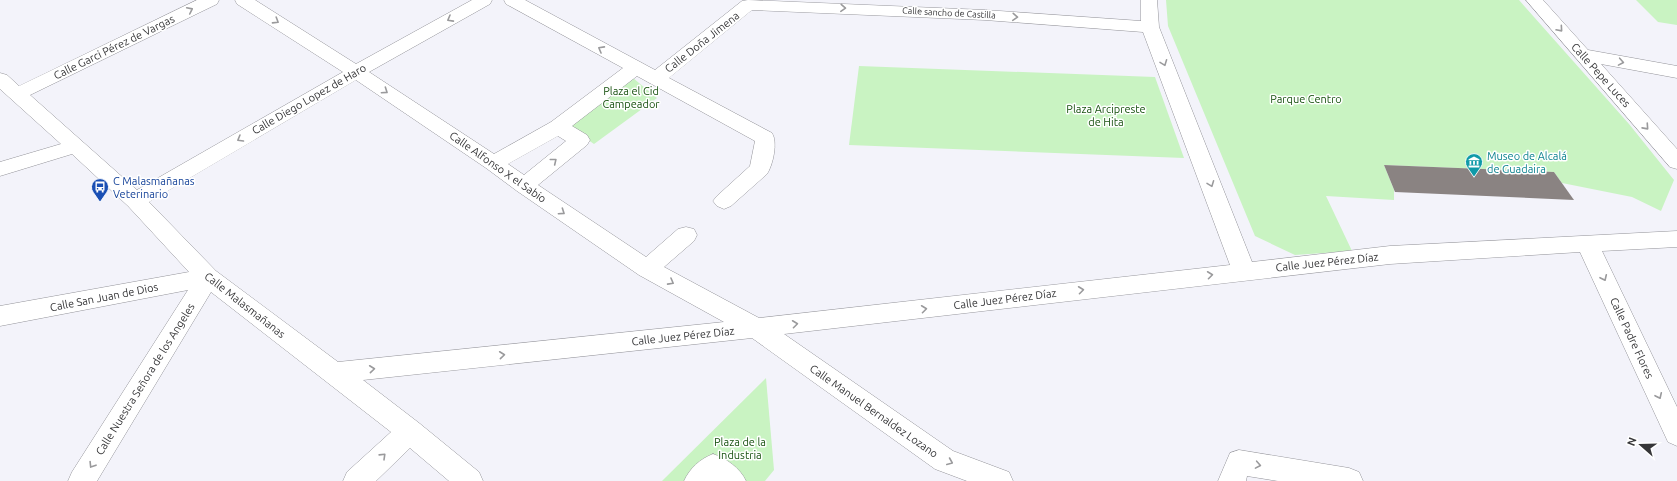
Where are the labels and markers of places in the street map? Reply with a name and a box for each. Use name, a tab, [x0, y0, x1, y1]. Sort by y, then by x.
place label: Museo de Alcalá de Guadaira	[1487, 150, 1567, 175]
museum icon: Museo de Alcalá de Guadaira	[1464, 152, 1484, 177]
place label: C Malasmañanas Veterinario	[113, 175, 195, 200]
bus stop icon: C Malasmañanas Veterinario	[90, 177, 110, 202]

